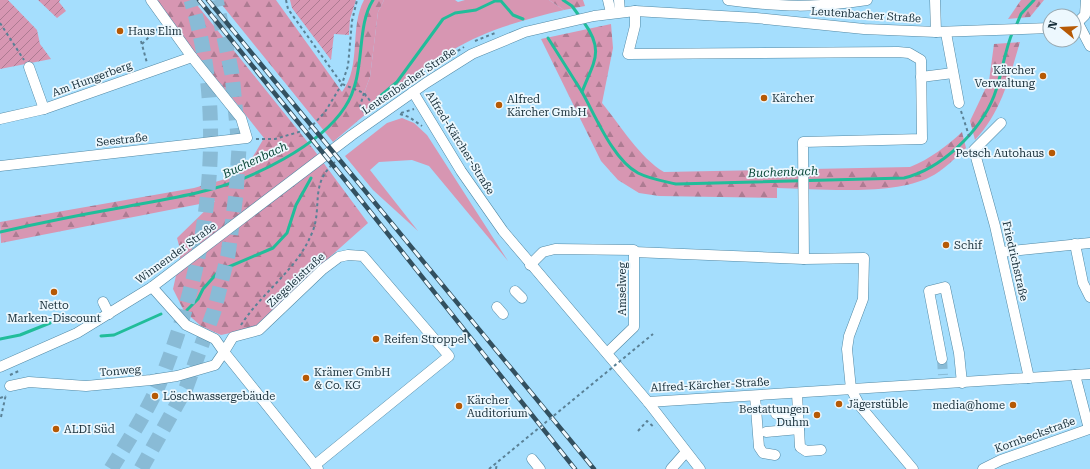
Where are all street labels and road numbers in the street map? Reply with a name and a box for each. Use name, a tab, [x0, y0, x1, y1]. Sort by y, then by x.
street label: Leutenbacher Straße	[811, 5, 921, 25]
street label: Leutenbacher Straße	[360, 45, 458, 117]
street label: Am Hungerberg	[50, 58, 134, 99]
street label: Alfred-Kärcher-Straße	[423, 89, 497, 197]
street label: Seestraße	[96, 131, 148, 149]
street label: Winnender Straße	[133, 219, 219, 287]
street label: Friedrichstraße	[999, 220, 1031, 302]
street label: Ziegeleistraße	[265, 250, 327, 310]
street label: Amselweg	[616, 262, 629, 316]
street label: Tonweg	[99, 363, 142, 379]
street label: Alfred-Kärcher-Straße	[650, 375, 770, 395]
street label: Kornbeckstraße	[993, 414, 1077, 456]

